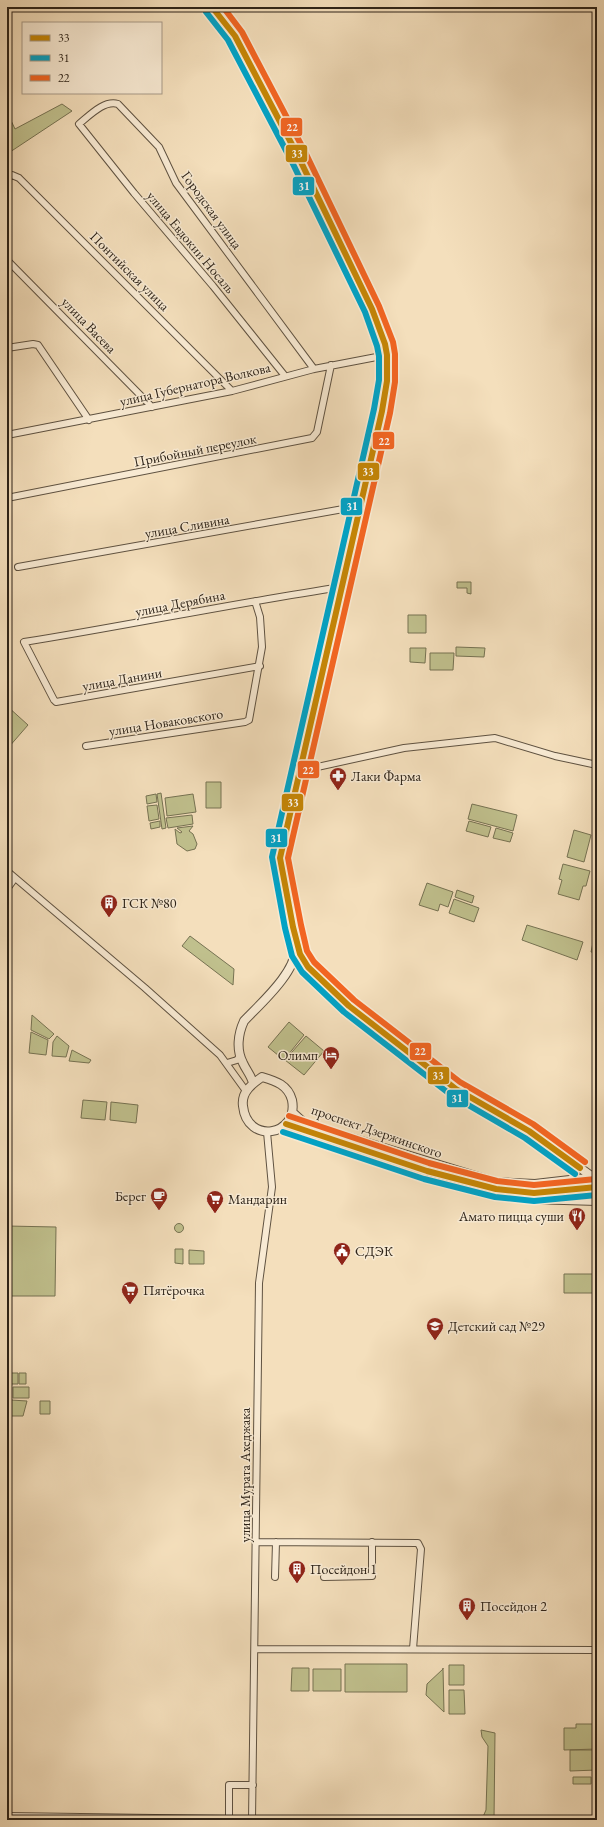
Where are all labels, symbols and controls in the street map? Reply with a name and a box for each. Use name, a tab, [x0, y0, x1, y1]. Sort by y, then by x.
legend	[22, 22, 162, 94]
text: 33	[58, 30, 70, 46]
text: 31	[58, 50, 70, 66]
text: 22	[58, 70, 70, 86]
line badge: 22	[280, 117, 303, 137]
text: 22	[286, 120, 298, 134]
line badge: 33	[285, 144, 308, 163]
text: 33	[291, 146, 303, 160]
street label: Городская улица	[178, 167, 247, 253]
line badge: 31	[292, 176, 315, 196]
text: 31	[298, 179, 310, 193]
street label: улица Евдокии Носаль	[143, 187, 239, 297]
street label: Понтийская улица	[86, 227, 174, 315]
street label: улица Васева	[58, 293, 121, 357]
street label: улица Губернатора Волкова	[118, 358, 272, 410]
street label: Прибойный переулок	[132, 429, 258, 471]
line badge: 22	[372, 431, 395, 450]
text: 22	[378, 434, 390, 448]
line badge: 33	[357, 462, 380, 481]
text: 33	[362, 464, 374, 478]
line badge: 31	[340, 497, 363, 516]
text: 31	[346, 499, 358, 513]
street label: улица Сливина	[143, 510, 231, 542]
street label: улица Дерябина	[134, 585, 227, 621]
street label: улица Данини	[81, 663, 164, 695]
street label: улица Новаковского	[108, 704, 224, 740]
line badge: 22	[297, 760, 320, 779]
text: 22	[302, 763, 314, 777]
pharmacy icon: Лаки Фарма	[328, 766, 348, 791]
place label: Лаки Фарма	[351, 767, 422, 785]
line badge: 33	[281, 793, 304, 812]
text: 33	[287, 795, 299, 809]
line badge: 31	[265, 828, 288, 848]
text: 31	[270, 831, 282, 845]
building icon: ГСК №80	[99, 893, 119, 918]
place label: ГСК №80	[122, 894, 177, 912]
line badge: 22	[409, 1042, 432, 1061]
text: 22	[414, 1044, 426, 1058]
hotel icon: Олимп	[321, 1045, 341, 1070]
place label: Олимп	[278, 1046, 318, 1064]
line badge: 33	[427, 1066, 450, 1085]
text: 33	[432, 1068, 444, 1082]
line badge: 31	[446, 1089, 469, 1108]
text: 31	[451, 1091, 463, 1105]
street label: проспект Дзержинского	[309, 1100, 445, 1162]
cafe icon: Берег	[149, 1186, 169, 1211]
place label: Берег	[115, 1187, 146, 1205]
supermarket icon: Мандарин	[205, 1189, 225, 1214]
place label: Мандарин	[228, 1190, 287, 1208]
restaurant icon: Амато пицца суши	[567, 1206, 587, 1231]
place label: Амато пицца суши	[458, 1207, 565, 1225]
public building icon: СДЭК	[332, 1241, 352, 1266]
place label: СДЭК	[355, 1242, 394, 1260]
supermarket icon: Пятёрочка	[120, 1280, 140, 1305]
place label: Пятёрочка	[143, 1281, 205, 1299]
school or university icon: Детский сад №29	[425, 1316, 445, 1341]
place label: Детский сад №29	[448, 1317, 545, 1335]
street label: улица Мурата Ахеджака	[236, 1407, 254, 1542]
building icon: Посейдон 1	[287, 1559, 307, 1584]
place label: Посейдон 1	[310, 1560, 377, 1578]
building icon: Посейдон 2	[457, 1596, 477, 1621]
place label: Посейдон 2	[480, 1597, 547, 1615]

